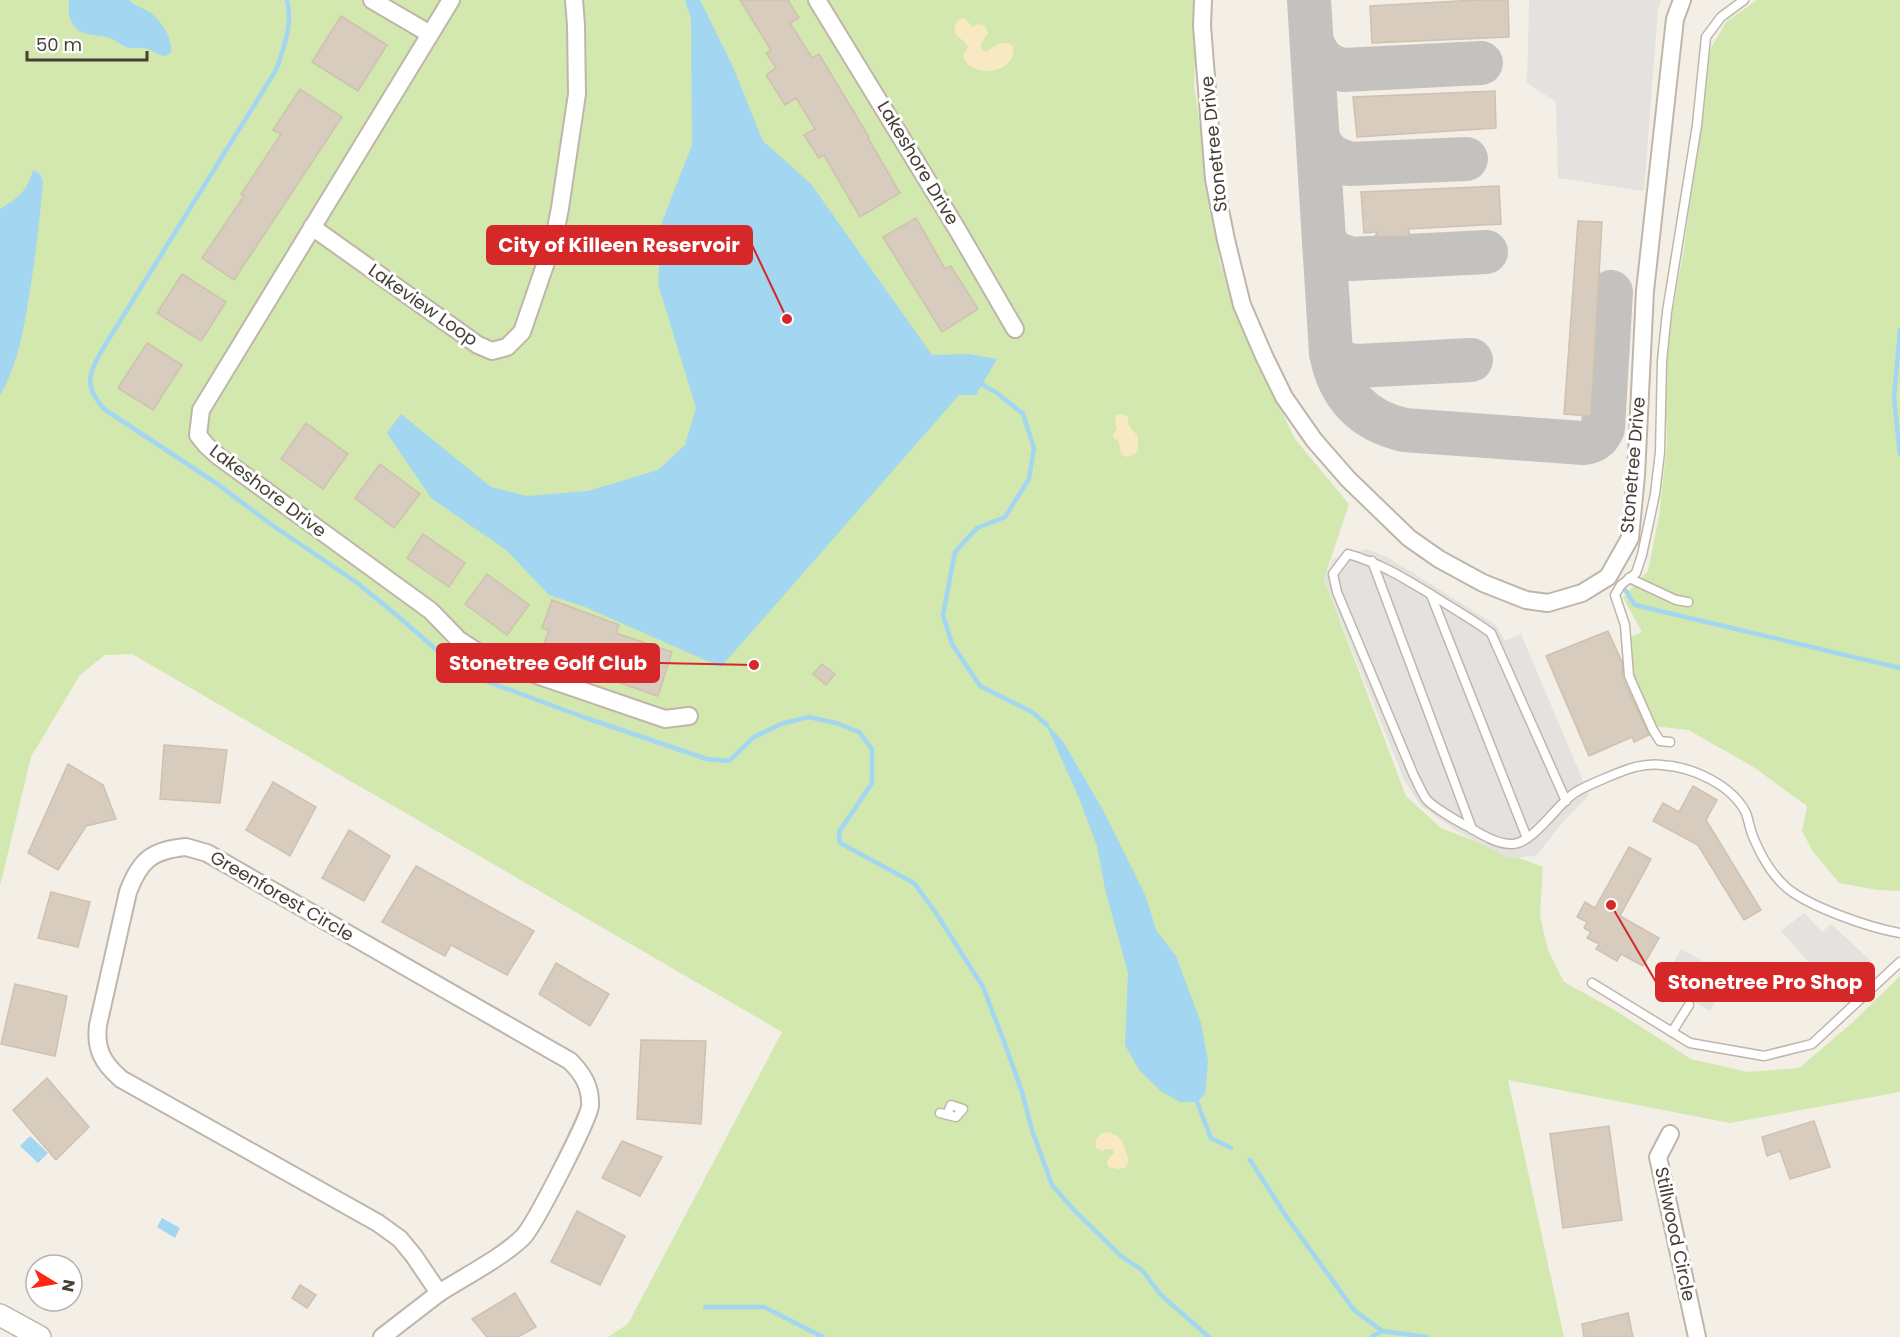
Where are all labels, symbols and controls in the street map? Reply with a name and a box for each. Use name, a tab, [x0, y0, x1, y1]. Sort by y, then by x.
scale bar	[27, 24, 147, 62]
text: 50 m	[36, 32, 82, 57]
street label: Stonetree Drive	[1194, 75, 1233, 213]
street label: Lakeshore Drive	[872, 96, 965, 229]
callout: City of Killeen Reservoir	[487, 226, 752, 264]
text: City of Killeen Reservoir	[498, 231, 740, 259]
street label: Lakeview Loop	[363, 257, 483, 352]
street label: Stonetree Drive	[1614, 396, 1651, 534]
street label: Lakeshore Drive	[205, 438, 332, 543]
callout: Stonetree Golf Club	[437, 644, 659, 682]
text: Stonetree Golf Club	[449, 649, 647, 677]
street label: Greenforest Circle	[206, 844, 359, 947]
callout: Stonetree Pro Shop	[1656, 963, 1874, 1001]
text: Stonetree Pro Shop	[1668, 968, 1863, 996]
street label: Stillwood Circle	[1649, 1164, 1702, 1303]
north arrow	[24, 1253, 84, 1313]
text: N	[56, 1278, 81, 1294]

